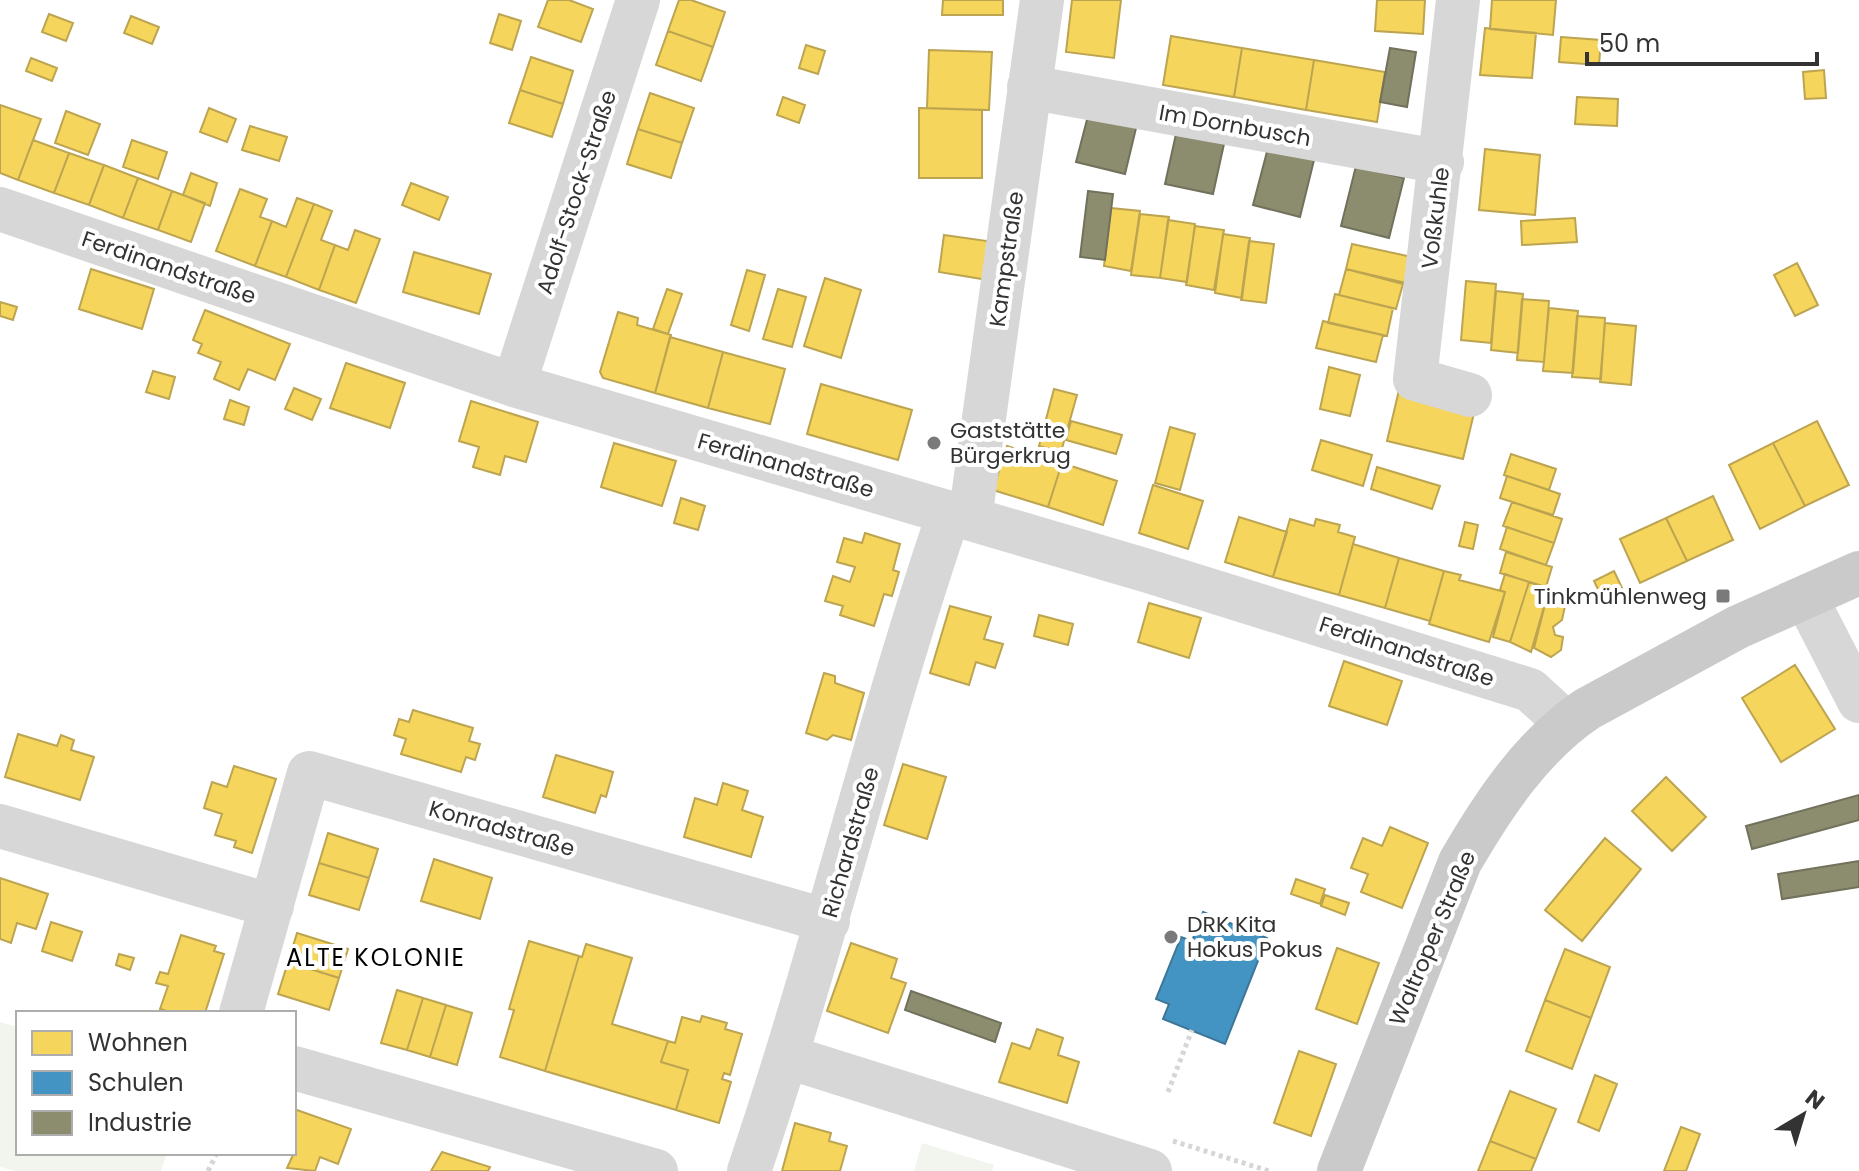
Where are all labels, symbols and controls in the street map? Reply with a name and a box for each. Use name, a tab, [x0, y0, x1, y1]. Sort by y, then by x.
scale bar	[1587, 16, 1817, 66]
text: 50 m	[1599, 27, 1660, 60]
street label: Adolf-Stock-Straße	[529, 86, 624, 298]
street label: Im Dornbusch	[1157, 97, 1313, 154]
street label: Voßkuhle	[1414, 165, 1457, 271]
street label: Kampstraße	[982, 189, 1031, 329]
street label: Ferdinandstraße	[78, 223, 260, 312]
place label: Gaststätte Bürgerkrug	[950, 415, 1071, 471]
street label: Ferdinandstraße	[694, 425, 878, 506]
marker: Gaststätte Bürgerkrug	[925, 434, 943, 452]
place label: Tinkmühlenweg	[1534, 581, 1707, 612]
marker: Tinkmühlenweg	[1714, 587, 1732, 605]
street label: Ferdinandstraße	[1315, 609, 1498, 694]
street label: Richardstraße	[814, 763, 887, 921]
street label: Konradstraße	[425, 793, 578, 864]
street label: Waltroper Straße	[1382, 846, 1483, 1030]
place label: DRK Kita Hokus Pokus	[1187, 909, 1323, 965]
marker: DRK Kita Hokus Pokus	[1162, 928, 1180, 946]
district label: ALTE KOLONIE	[286, 941, 466, 974]
legend	[16, 1011, 296, 1155]
text: Wohnen	[88, 1026, 188, 1059]
text: Schulen	[88, 1066, 184, 1099]
north arrow	[1763, 1075, 1843, 1155]
text: N	[1799, 1082, 1831, 1117]
text: Industrie	[88, 1106, 192, 1139]

